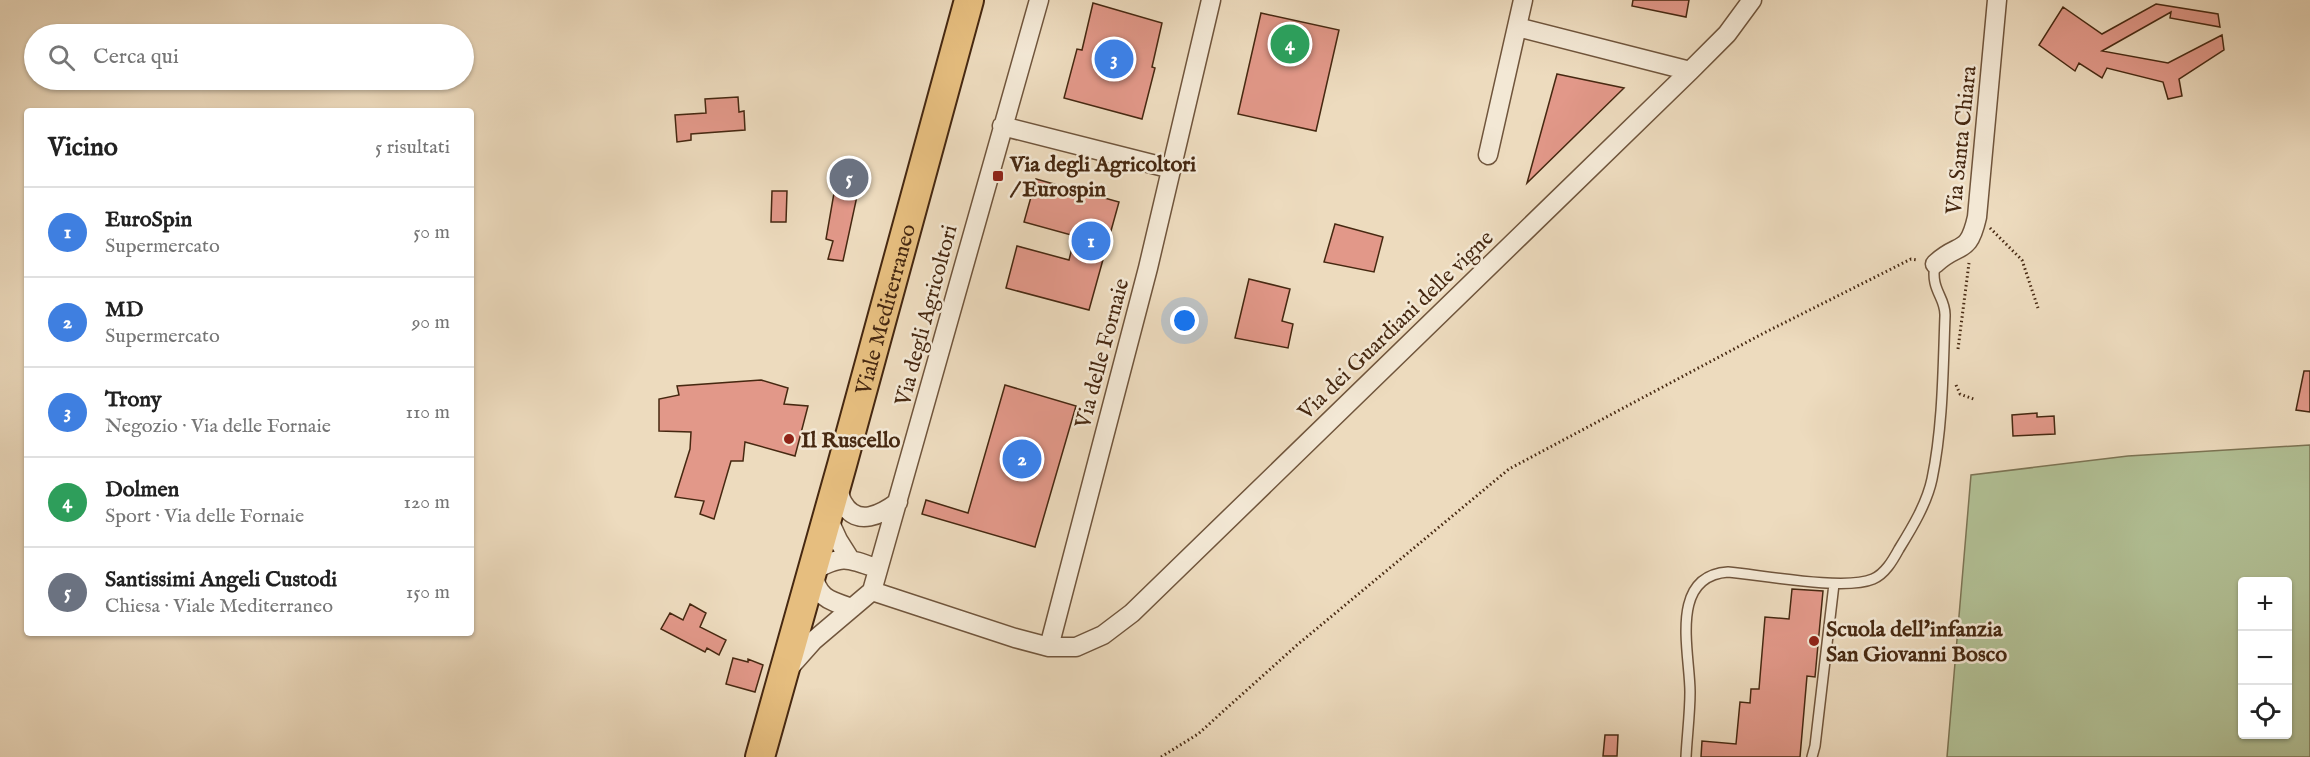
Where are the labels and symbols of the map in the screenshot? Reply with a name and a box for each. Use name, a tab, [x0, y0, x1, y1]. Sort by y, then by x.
pin: 4	[1270, 22, 1310, 66]
pin: 3	[1094, 36, 1134, 82]
street label: Via Santa Chiara	[1940, 64, 1984, 217]
place label: Via degli Agricoltori / Eurospin	[1009, 151, 1196, 204]
pin: 5	[830, 156, 868, 201]
marker: Via degli Agricoltori / Eurospin	[991, 169, 1005, 183]
pin: 1	[1072, 218, 1110, 264]
street label: Viale Mediterraneo	[850, 221, 923, 399]
street label: Via degli Agricoltori	[889, 222, 965, 410]
street label: Via dei Guardiani delle vigne	[1292, 225, 1500, 427]
street label: Via delle Fornaie	[1069, 276, 1136, 432]
your location	[1170, 306, 1199, 335]
place label: Il Ruscello	[801, 427, 901, 455]
marker: Il Ruscello	[782, 432, 796, 446]
pin: 2	[1002, 436, 1042, 482]
place label: Scuola dell'infanzia San Giovanni Bosco	[1826, 616, 2007, 669]
marker: Scuola dell'infanzia San Giovanni Bosco	[1807, 634, 1821, 648]

